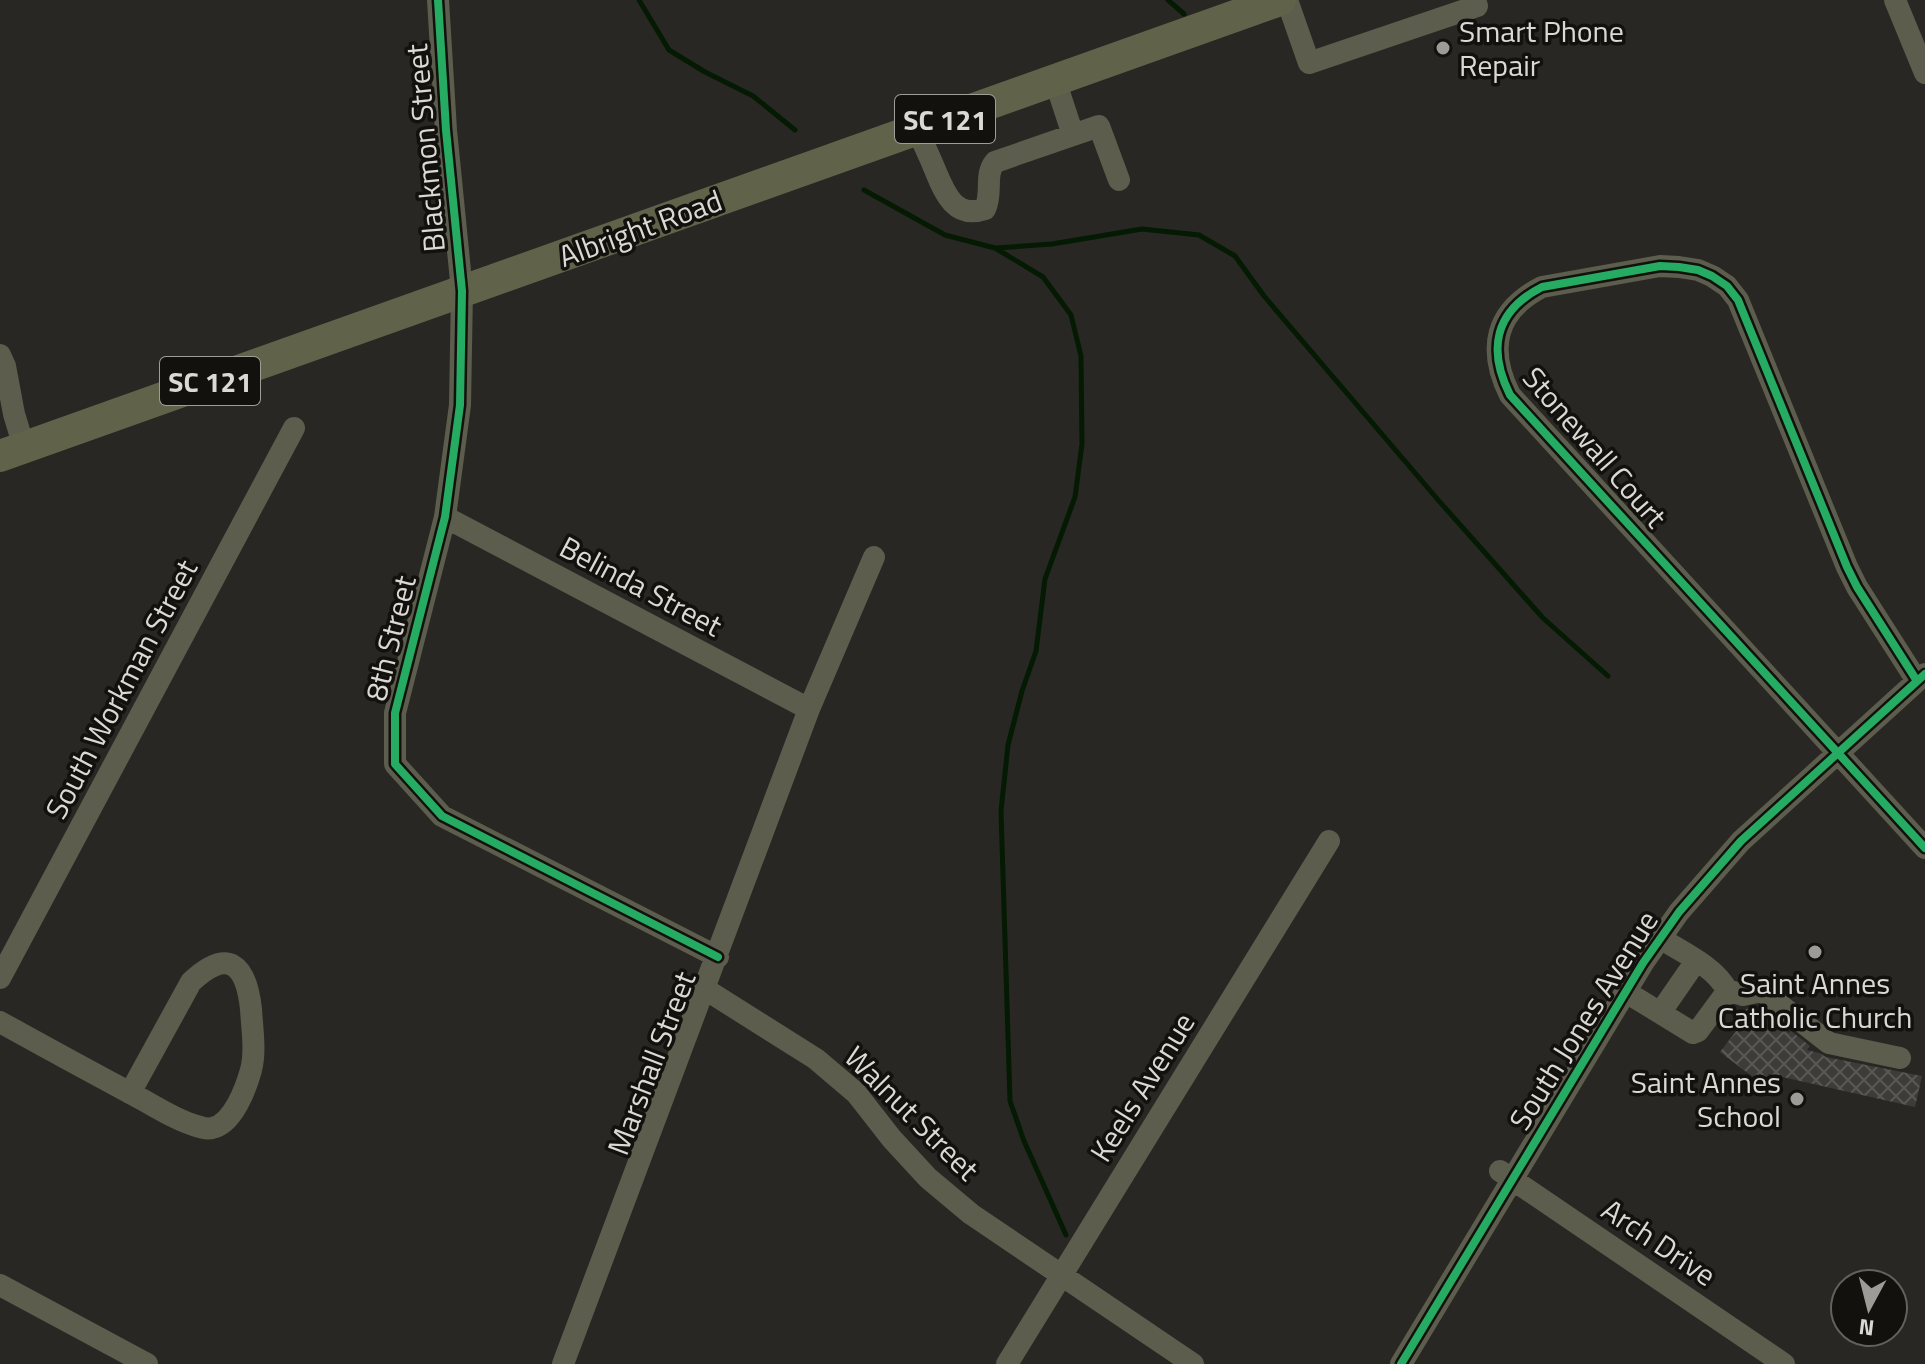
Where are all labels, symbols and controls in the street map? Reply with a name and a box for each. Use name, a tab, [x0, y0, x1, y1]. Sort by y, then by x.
place label: Smart Phone Repair	[1459, 8, 1624, 88]
marker: Smart Phone Repair	[1434, 39, 1452, 57]
street label: Blackmon Street	[393, 42, 457, 254]
road number: SC 121	[895, 95, 995, 143]
street label: Albright Road	[552, 177, 728, 279]
street label: Stonewall Court	[1512, 356, 1678, 538]
road number: SC 121	[160, 357, 260, 405]
street label: Belinda Street	[552, 524, 731, 648]
street label: South Workman Street	[33, 551, 209, 827]
street label: 8th Street	[352, 570, 428, 705]
street label: South Jones Avenue	[1497, 901, 1669, 1139]
marker: Saint Annes Catholic Church	[1806, 943, 1824, 961]
place label: Saint Annes Catholic Church	[1718, 960, 1912, 1040]
street label: Marshall Street	[595, 964, 707, 1162]
street label: Keels Avenue	[1078, 1003, 1206, 1171]
street label: Walnut Street	[834, 1035, 990, 1191]
place label: Saint Annes School	[1631, 1059, 1781, 1139]
marker: Saint Annes School	[1788, 1090, 1806, 1108]
street label: Arch Drive	[1593, 1187, 1725, 1297]
north arrow	[1829, 1268, 1909, 1348]
text: N	[1857, 1310, 1876, 1346]

